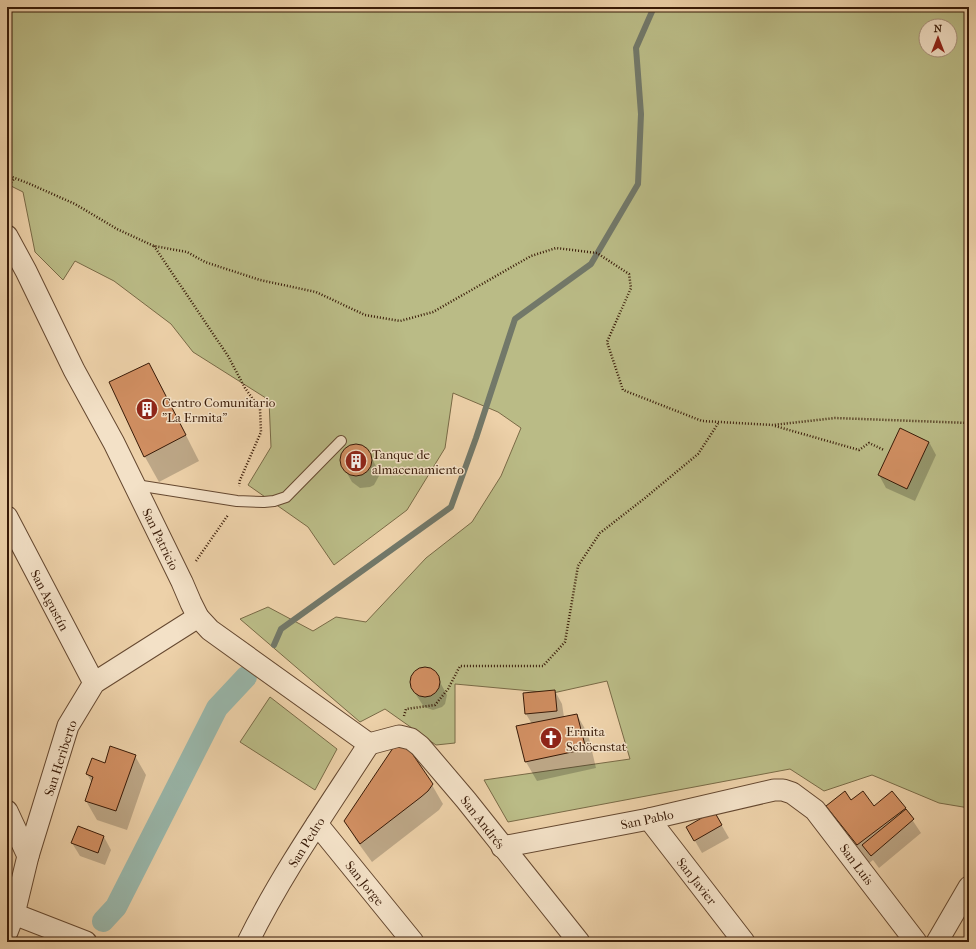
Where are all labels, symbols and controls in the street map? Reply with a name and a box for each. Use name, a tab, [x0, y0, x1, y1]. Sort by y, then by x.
north arrow	[918, 18, 958, 58]
text: N	[934, 22, 943, 35]
place label: Centro Comunitario "La Ermita"	[162, 395, 276, 425]
building icon: Centro Comunitario "La Ermita"	[134, 396, 160, 422]
place label: Tanque de almacenamiento	[372, 447, 464, 477]
building icon: Tanque de almacenamiento	[343, 448, 369, 474]
street label: San Patricio	[139, 506, 182, 573]
street label: San Agustín	[27, 567, 72, 634]
street label: San Heriberto	[41, 718, 80, 798]
place label: Ermita Schöenstat	[566, 724, 627, 754]
church icon: Ermita Schöenstat	[538, 725, 564, 751]
street label: San Andrés	[457, 793, 508, 852]
street label: San Pablo	[619, 806, 675, 832]
street label: San Pedro	[285, 814, 328, 870]
street label: San Luis	[837, 841, 877, 888]
street label: San Javier	[674, 855, 720, 908]
street label: San Jorge	[342, 858, 387, 909]

